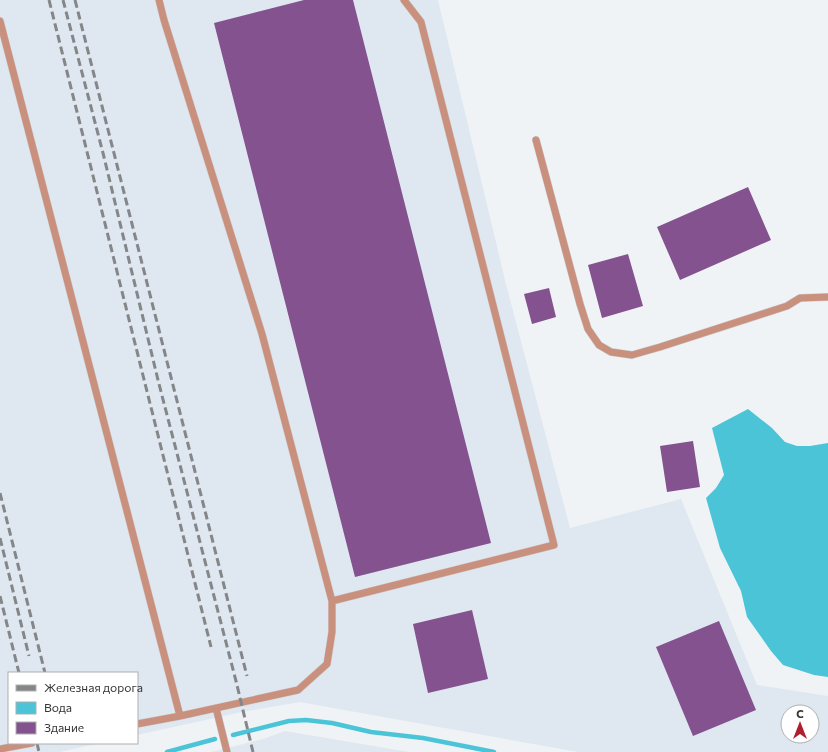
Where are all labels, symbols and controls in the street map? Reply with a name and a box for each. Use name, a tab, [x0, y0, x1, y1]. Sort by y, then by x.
legend	[8, 672, 138, 744]
text: Железная дорога	[44, 680, 143, 694]
text: Вода	[44, 700, 72, 714]
north arrow	[780, 704, 820, 744]
text: С	[796, 707, 804, 720]
text: Здание	[44, 720, 84, 734]

